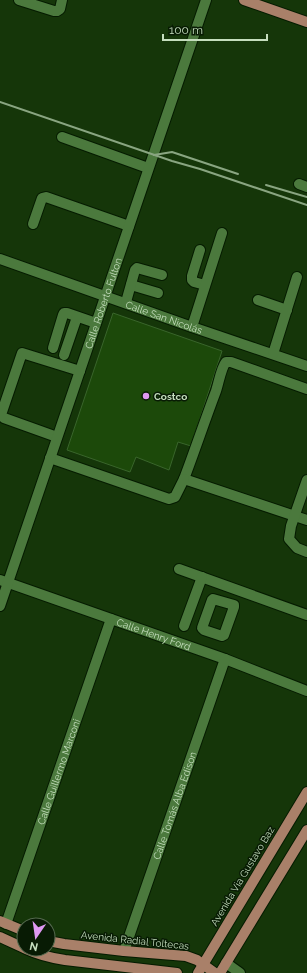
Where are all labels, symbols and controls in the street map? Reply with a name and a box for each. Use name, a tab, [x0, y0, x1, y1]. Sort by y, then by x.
scale bar	[163, 16, 267, 42]
text: 100 m	[169, 23, 203, 37]
street label: Calle Roberto Fulton	[83, 256, 124, 350]
street label: Calle San Nicolás	[124, 299, 204, 336]
marker: Costco	[141, 391, 151, 401]
place label: Costco	[154, 391, 187, 402]
street label: Calle Henry Ford	[115, 616, 192, 653]
street label: Calle Guillermo Marconi	[36, 718, 82, 826]
street label: Calle Tomás Alba Edison	[151, 750, 199, 861]
street label: Avenida Via Gustavo Baz	[208, 825, 276, 928]
north arrow	[16, 917, 56, 957]
street label: Avenida Radial Toltecas	[80, 929, 190, 952]
text: N	[28, 939, 39, 954]

